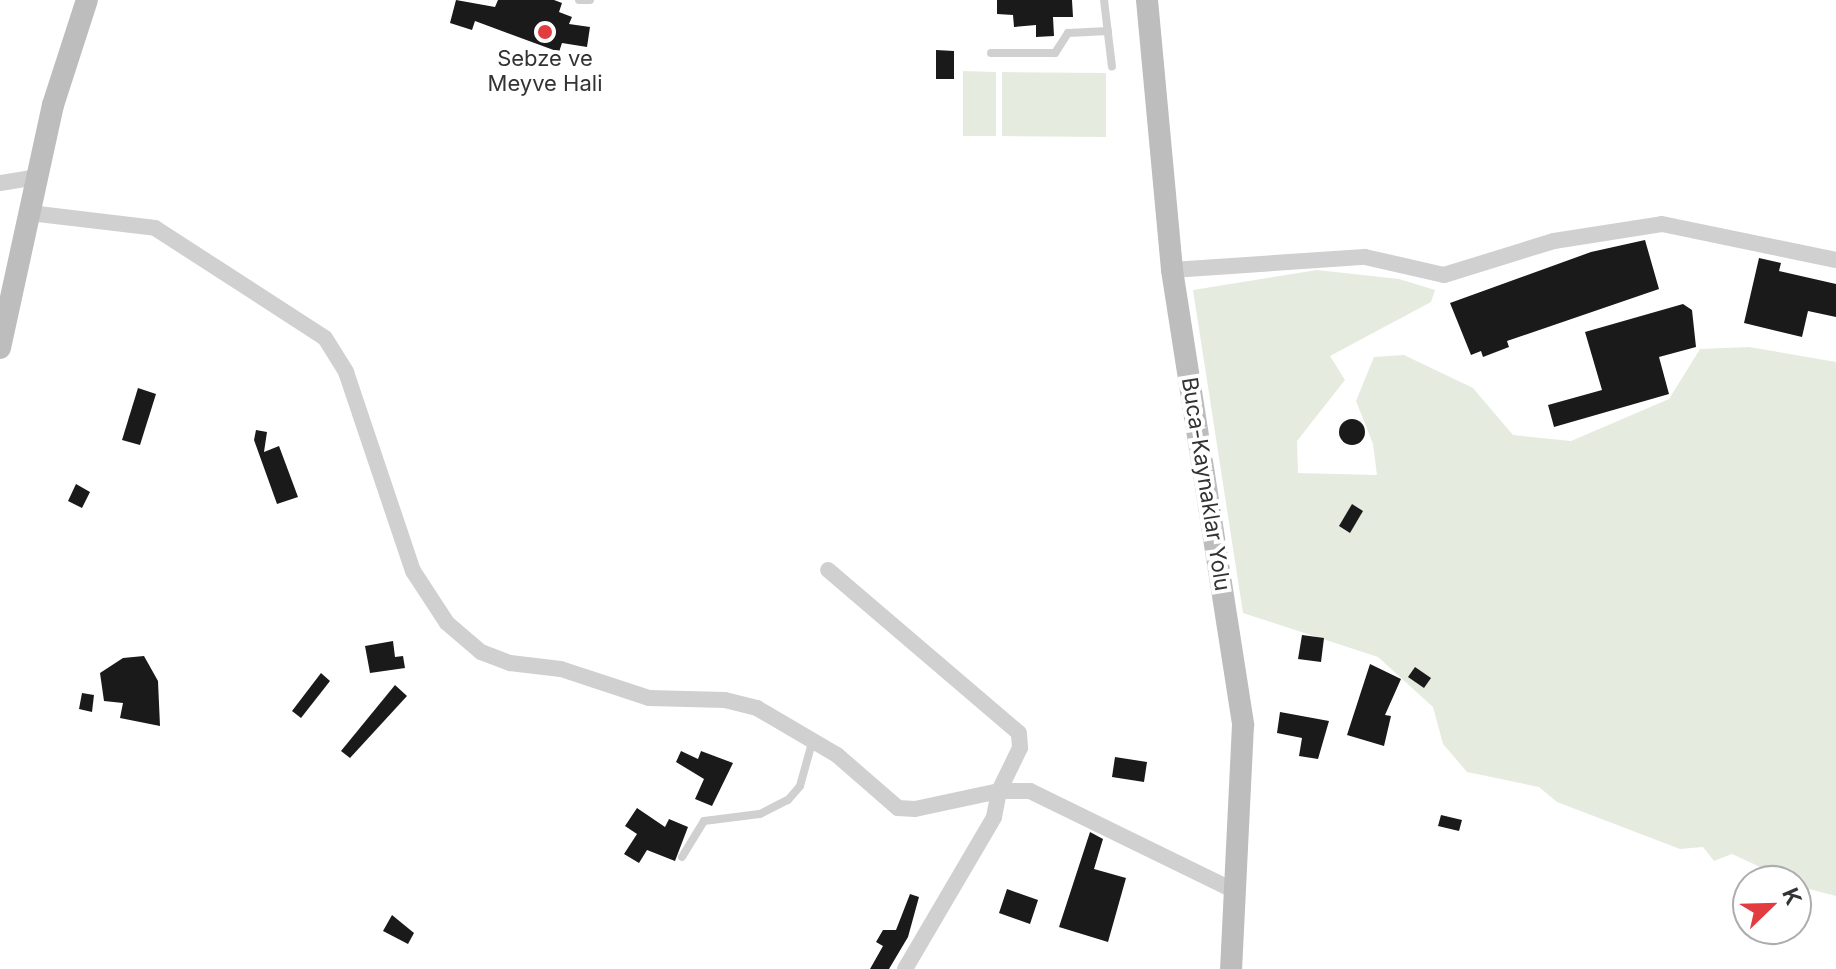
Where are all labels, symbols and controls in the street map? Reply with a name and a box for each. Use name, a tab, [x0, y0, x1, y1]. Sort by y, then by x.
marker: Sebze ve Meyve Hali	[536, 23, 554, 41]
place label: Sebze ve Meyve Hali	[488, 45, 602, 96]
street label: Buca-Kaynaklar Yolu	[1176, 375, 1236, 593]
north arrow	[1732, 865, 1812, 945]
text: K	[1777, 884, 1807, 909]

